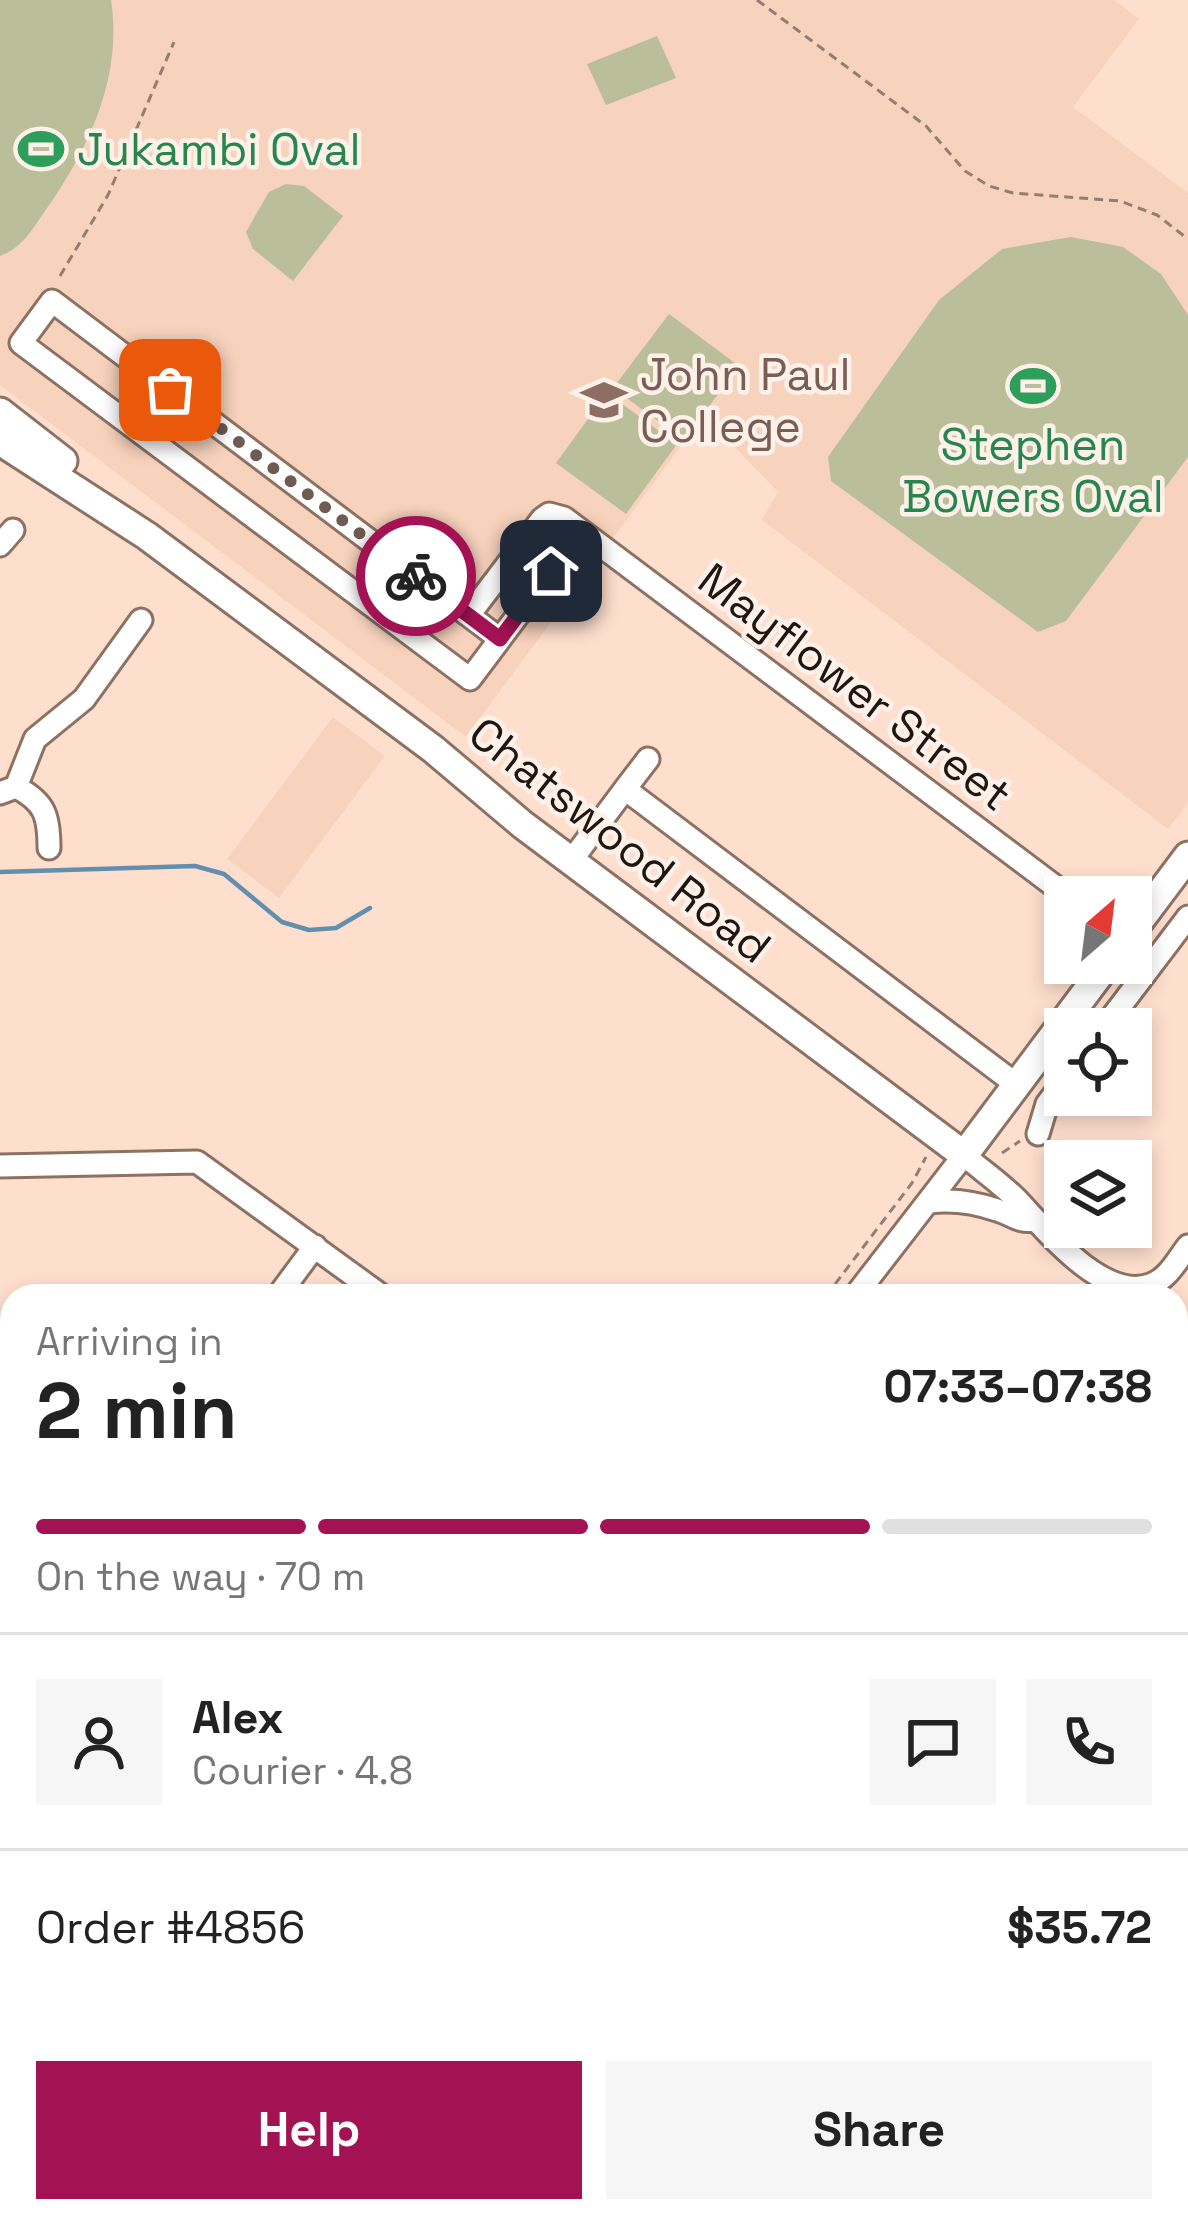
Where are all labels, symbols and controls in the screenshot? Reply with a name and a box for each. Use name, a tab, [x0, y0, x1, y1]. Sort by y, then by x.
place label: Jukambi Oval	[77, 121, 361, 178]
sports icon: Jukambi Oval	[16, 124, 66, 174]
pin	[119, 339, 221, 441]
place label: John Paul College	[640, 346, 850, 455]
icon: bag	[137, 357, 203, 423]
sports icon: Stephen Bowers Oval	[1008, 361, 1058, 411]
school or university icon: John Paul College	[579, 375, 629, 425]
place label: Stephen Bowers Oval	[902, 416, 1164, 525]
courier	[356, 516, 476, 636]
pin	[500, 520, 602, 622]
icon: home	[518, 538, 584, 604]
icon: bike	[383, 543, 449, 609]
street label: Mayflower Street	[687, 551, 1023, 823]
street label: Chatswood Road	[458, 705, 782, 975]
north arrow	[1044, 876, 1152, 984]
map controls	[1044, 876, 1152, 1248]
button: locate	[1044, 1008, 1152, 1116]
button: layers	[1044, 1140, 1152, 1248]
text: Arriving in	[36, 1317, 223, 1366]
text: 07:33–07:38	[883, 1358, 1152, 1415]
text: 2 min	[36, 1361, 238, 1461]
text: On the way · 70 m	[36, 1552, 365, 1601]
button: person	[36, 1679, 162, 1805]
button: chat	[870, 1679, 996, 1805]
button: phone	[1026, 1679, 1152, 1805]
text: Alex	[192, 1689, 284, 1746]
text: Courier · 4.8	[192, 1746, 413, 1795]
text: Order #4856	[36, 1899, 305, 1956]
text: $35.72	[1007, 1899, 1152, 1956]
button: Help	[36, 2061, 582, 2199]
button: Share	[606, 2061, 1152, 2199]

